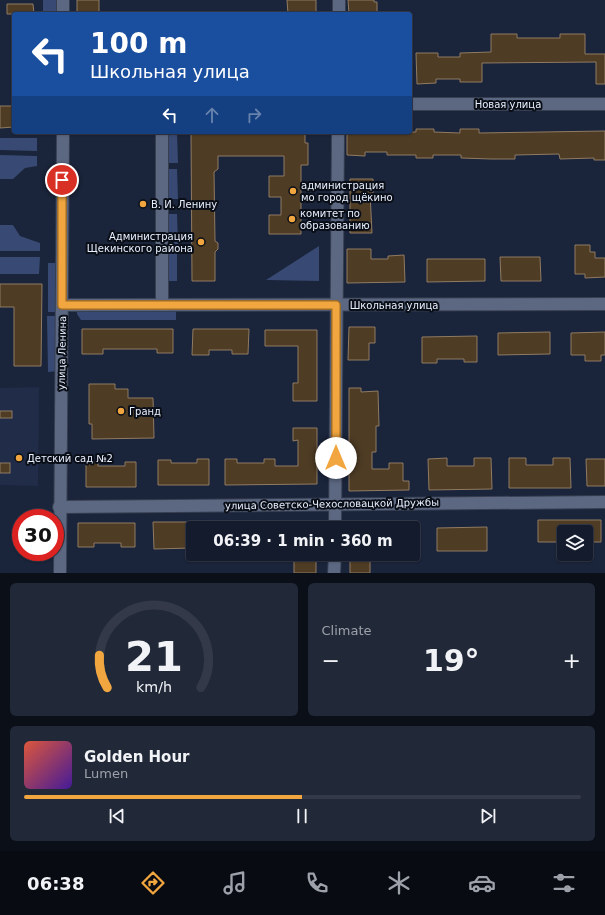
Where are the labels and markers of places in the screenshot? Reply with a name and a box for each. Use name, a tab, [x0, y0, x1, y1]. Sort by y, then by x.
pin	[45, 163, 79, 197]
place label: администрация мо город щёкино	[301, 180, 393, 203]
marker: администрация мо город щёкино	[288, 186, 298, 196]
marker: В. И. Ленину	[138, 199, 148, 209]
place label: В. И. Ленину	[151, 199, 217, 210]
place label: комитет по образованию	[300, 208, 370, 231]
marker: комитет по образованию	[287, 214, 297, 224]
place label: Администрация Щекинского района	[87, 231, 193, 254]
marker: Администрация Щекинского района	[196, 237, 206, 247]
marker: Гранд	[116, 406, 126, 416]
place label: Гранд	[129, 406, 161, 417]
marker: Детский сад №2	[14, 453, 24, 463]
place label: Детский сад №2	[27, 453, 113, 464]

